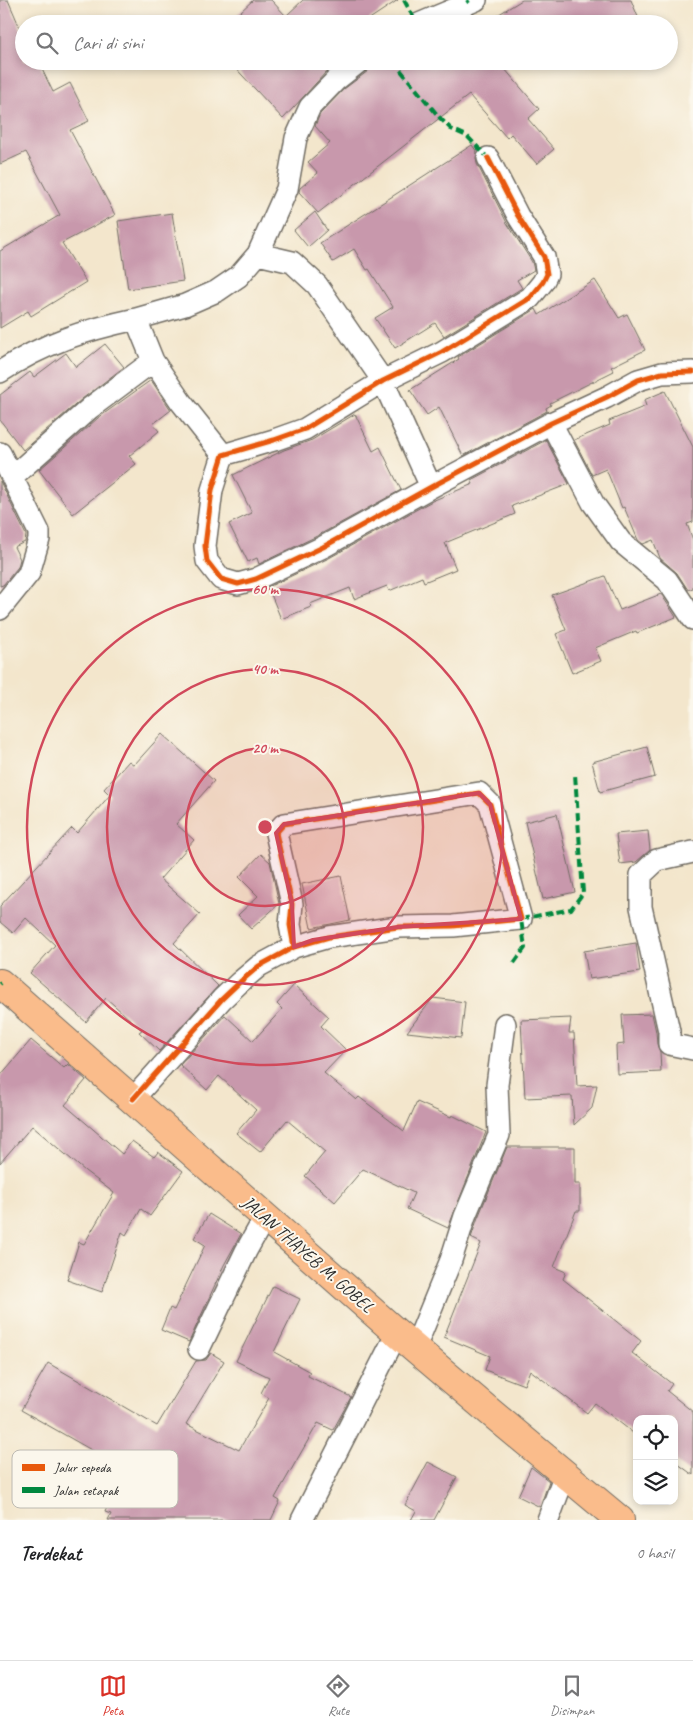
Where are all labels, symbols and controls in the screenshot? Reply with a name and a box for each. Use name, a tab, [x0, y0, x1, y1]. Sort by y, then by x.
search box	[15, 15, 678, 70]
icon: search	[33, 29, 61, 57]
text: Cari di sini	[73, 31, 143, 55]
text: 60 m	[252, 580, 279, 599]
text: 40 m	[252, 660, 279, 679]
text: 20 m	[252, 739, 279, 758]
centre of rings	[256, 818, 274, 836]
street label: JALAN THAYEB M. GOBEL	[237, 1190, 379, 1317]
map controls	[633, 1415, 678, 1505]
button: locate	[633, 1415, 678, 1460]
legend	[12, 1450, 178, 1508]
text: Jalur sepeda	[53, 1459, 112, 1476]
button: layers	[633, 1460, 678, 1505]
text: Jalan setapak	[53, 1482, 119, 1499]
text: Terdekat	[20, 1540, 81, 1566]
text: 0 hasil	[636, 1543, 673, 1563]
tab: Peta	[99, 1672, 127, 1719]
tab: Rute	[324, 1672, 352, 1719]
tab: Disimpan	[550, 1672, 594, 1719]

